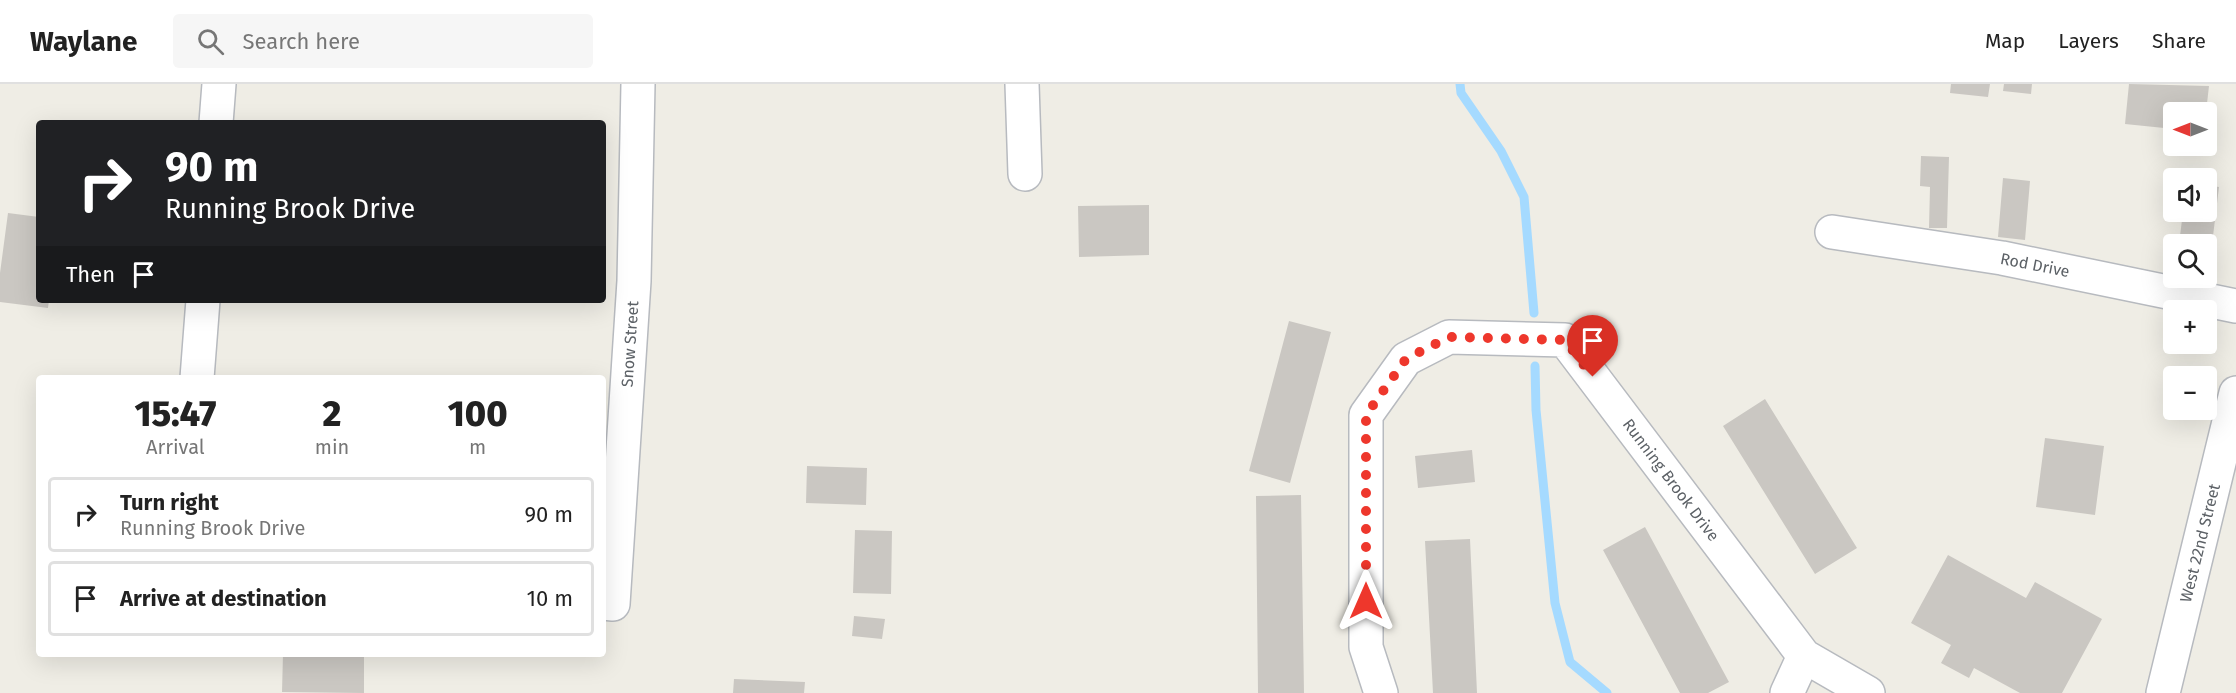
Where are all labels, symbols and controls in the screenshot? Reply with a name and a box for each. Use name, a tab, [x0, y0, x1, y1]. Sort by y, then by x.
search box	[173, 14, 593, 68]
text: Waylane	[30, 25, 137, 58]
icon: search	[194, 25, 227, 58]
text: Search here	[242, 28, 360, 55]
text: Map	[1985, 28, 2025, 54]
text: Layers	[2058, 28, 2119, 54]
text: Share	[2152, 28, 2206, 54]
north arrow	[2163, 102, 2217, 156]
map controls	[2163, 102, 2217, 420]
text: 90 m	[165, 142, 259, 192]
icon: right	[66, 144, 144, 222]
button: sound	[2163, 168, 2217, 222]
text: Running Brook Drive	[165, 193, 415, 225]
button: search	[2163, 234, 2217, 288]
street label: Rod Drive	[1999, 249, 2071, 281]
icon: arrive	[127, 258, 160, 291]
text: Then	[66, 261, 115, 288]
street label: Snow Street	[618, 300, 643, 388]
button: +	[2163, 300, 2217, 354]
pin	[1567, 315, 1618, 377]
icon: arrive	[1576, 324, 1609, 357]
button: −	[2163, 366, 2217, 420]
text: 15:47	[134, 392, 216, 436]
text: 2	[323, 392, 341, 436]
text: 100	[448, 392, 508, 436]
street label: Running Brook Drive	[1619, 415, 1723, 545]
text: Arrival	[146, 435, 205, 459]
text: min	[315, 435, 349, 459]
text: m	[469, 435, 486, 459]
street label: West 22nd Street	[2176, 481, 2224, 604]
text: Turn right	[120, 489, 219, 516]
icon: right	[69, 498, 102, 531]
text: 90 m	[524, 501, 573, 528]
text: Running Brook Drive	[120, 516, 305, 540]
position arrow	[1334, 569, 1398, 633]
icon: arrive	[69, 582, 102, 615]
text: Arrive at destination	[120, 585, 327, 612]
text: 10 m	[527, 585, 573, 612]

